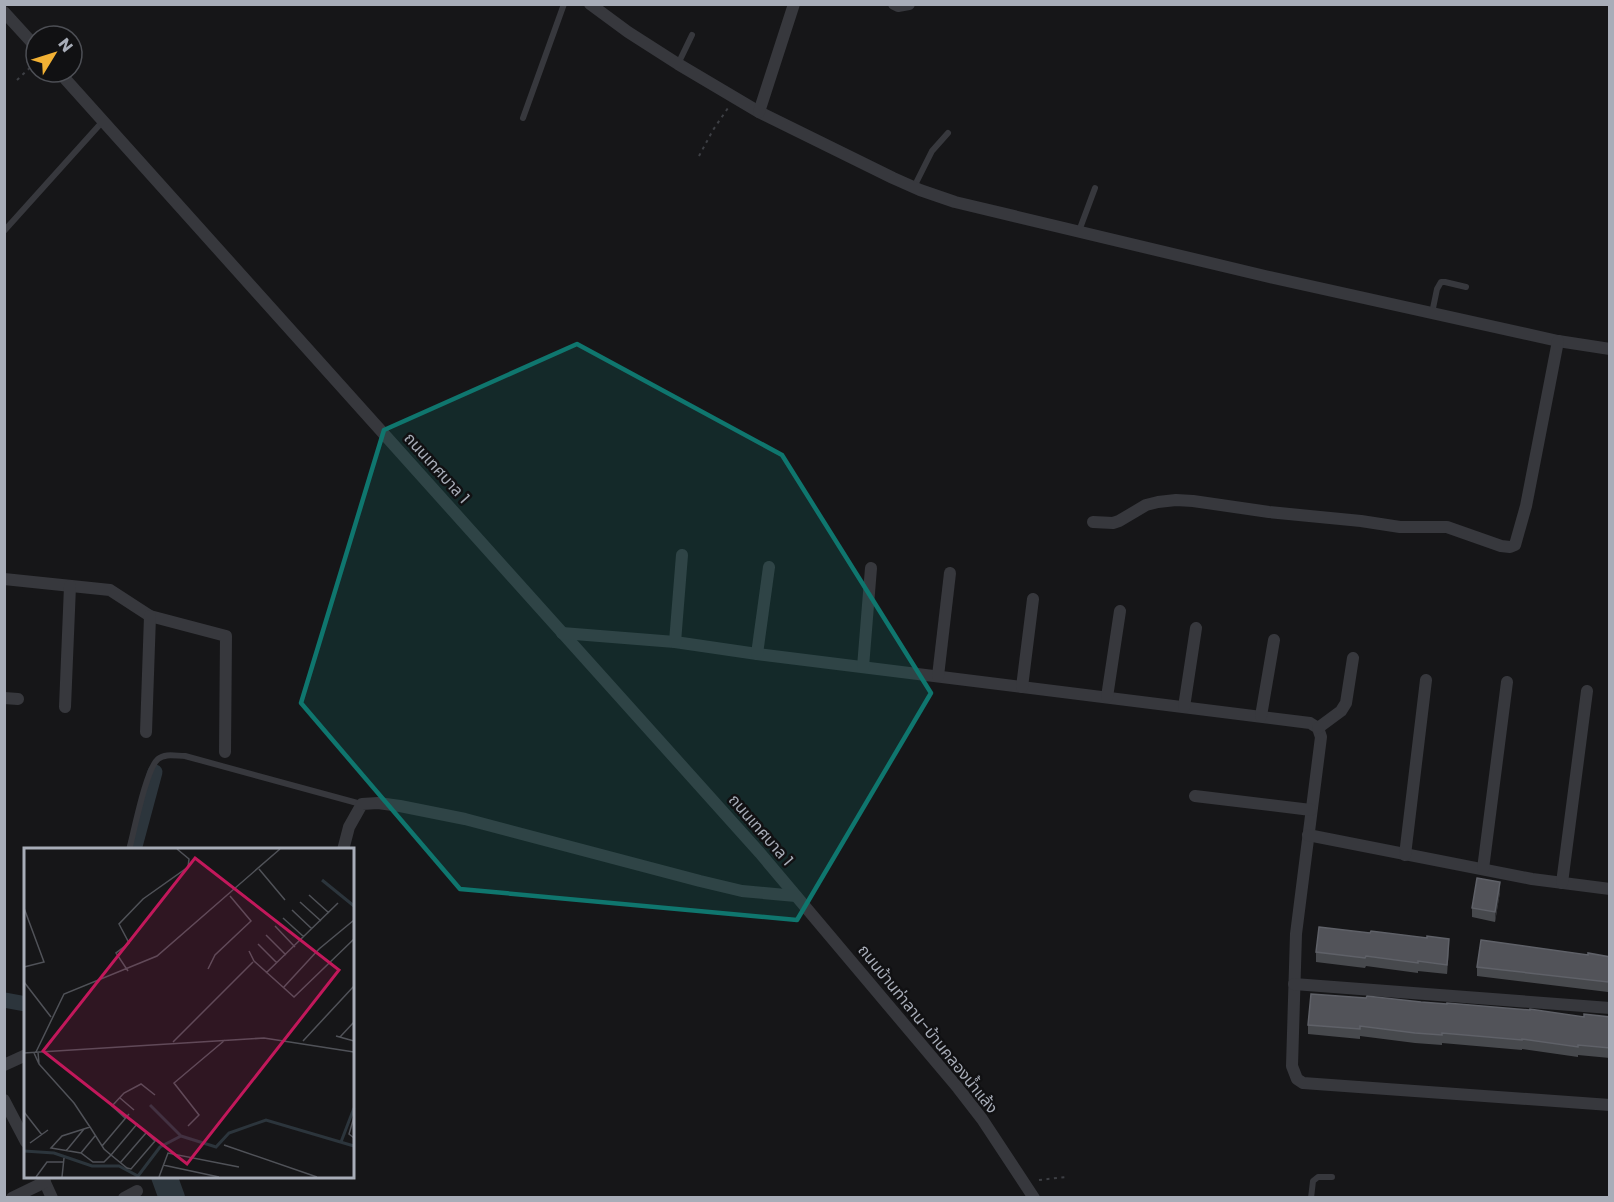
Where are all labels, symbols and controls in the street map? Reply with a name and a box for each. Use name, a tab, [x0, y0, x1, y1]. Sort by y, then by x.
north arrow	[24, 24, 84, 84]
text: N	[53, 33, 78, 57]
street label: ถนนเทศบาล 1	[399, 427, 475, 509]
street label: ถนนเทศบาล 1	[723, 789, 799, 871]
inset map	[24, 848, 354, 1178]
street label: ถนนบ้านท่าลาน-บ้านคลองน้ำแล้ง	[853, 940, 1003, 1118]

